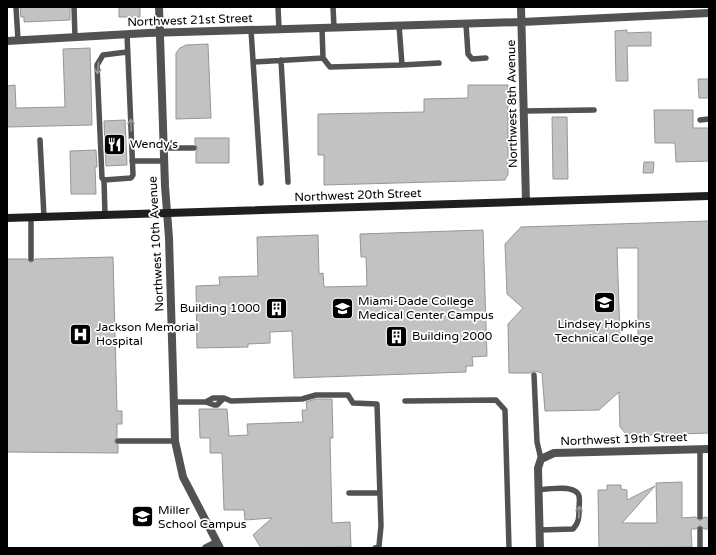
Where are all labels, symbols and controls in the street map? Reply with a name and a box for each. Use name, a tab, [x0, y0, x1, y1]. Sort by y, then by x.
street label: Northwest 21st Street	[127, 11, 253, 29]
street label: Northwest 8th Avenue	[504, 40, 520, 168]
one-way arrow	[94, 61, 102, 74]
one-way arrow	[127, 119, 134, 132]
restaurant icon: Wendy's	[101, 131, 127, 157]
place label: Wendy's	[130, 137, 178, 151]
street label: Northwest 10th Avenue	[145, 176, 167, 312]
street label: Northwest 20th Street	[294, 186, 422, 204]
school or university icon: Lindsey Hopkins Technical College	[591, 290, 617, 316]
place label: Miami-Dade College Medical Center Campus	[358, 294, 494, 322]
building icon: Building 1000	[263, 295, 289, 321]
school or university icon: Miami-Dade College Medical Center Campus	[330, 295, 356, 321]
place label: Building 1000	[180, 301, 260, 315]
place label: Lindsey Hopkins Technical College	[554, 317, 654, 345]
place label: Jackson Memorial Hospital	[96, 320, 199, 348]
hospital icon: Jackson Memorial Hospital	[67, 321, 93, 347]
building icon: Building 2000	[383, 323, 409, 349]
place label: Building 2000	[412, 329, 493, 343]
street label: Northwest 19th Street	[560, 430, 688, 448]
place label: Miller School Campus	[158, 503, 247, 531]
school or university icon: Miller School Campus	[129, 504, 155, 530]
one-way arrow	[575, 506, 583, 519]

